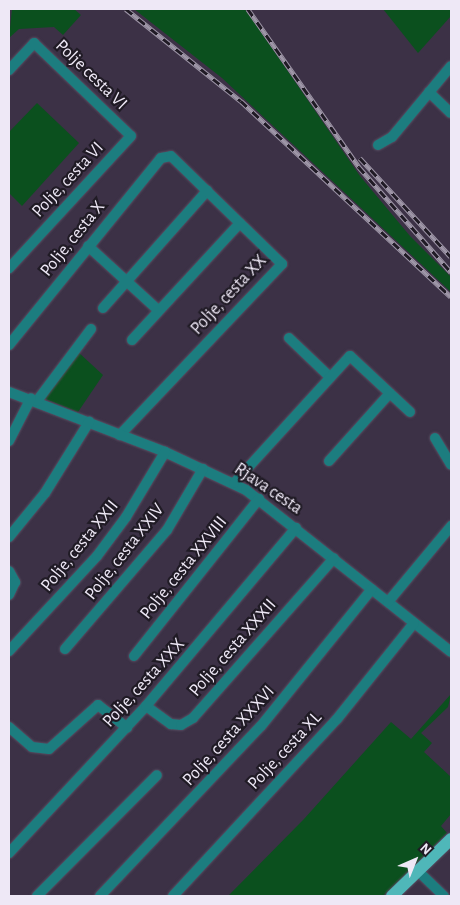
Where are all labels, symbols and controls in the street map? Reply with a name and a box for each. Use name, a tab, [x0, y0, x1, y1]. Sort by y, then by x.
street label: Polje cesta VI	[50, 35, 132, 115]
street label: Polje, cesta VI	[28, 138, 108, 222]
street label: Polje, cesta X	[36, 197, 110, 281]
street label: Polje, cesta XX	[186, 250, 272, 340]
street label: Rjava cesta	[230, 458, 306, 520]
street label: Polje, cesta XXII	[37, 496, 123, 596]
street label: Polje, cesta XXIV	[81, 499, 169, 605]
street label: Polje, cesta XXVIII	[136, 512, 232, 624]
street label: Polje, cesta XXXII	[185, 595, 281, 701]
street label: Polje, cesta XXX	[98, 634, 190, 732]
street label: Polje, cesta XXXVI	[178, 681, 280, 791]
street label: Polje, cesta XL	[243, 708, 327, 794]
north arrow	[390, 835, 440, 885]
text: N	[417, 841, 434, 858]

